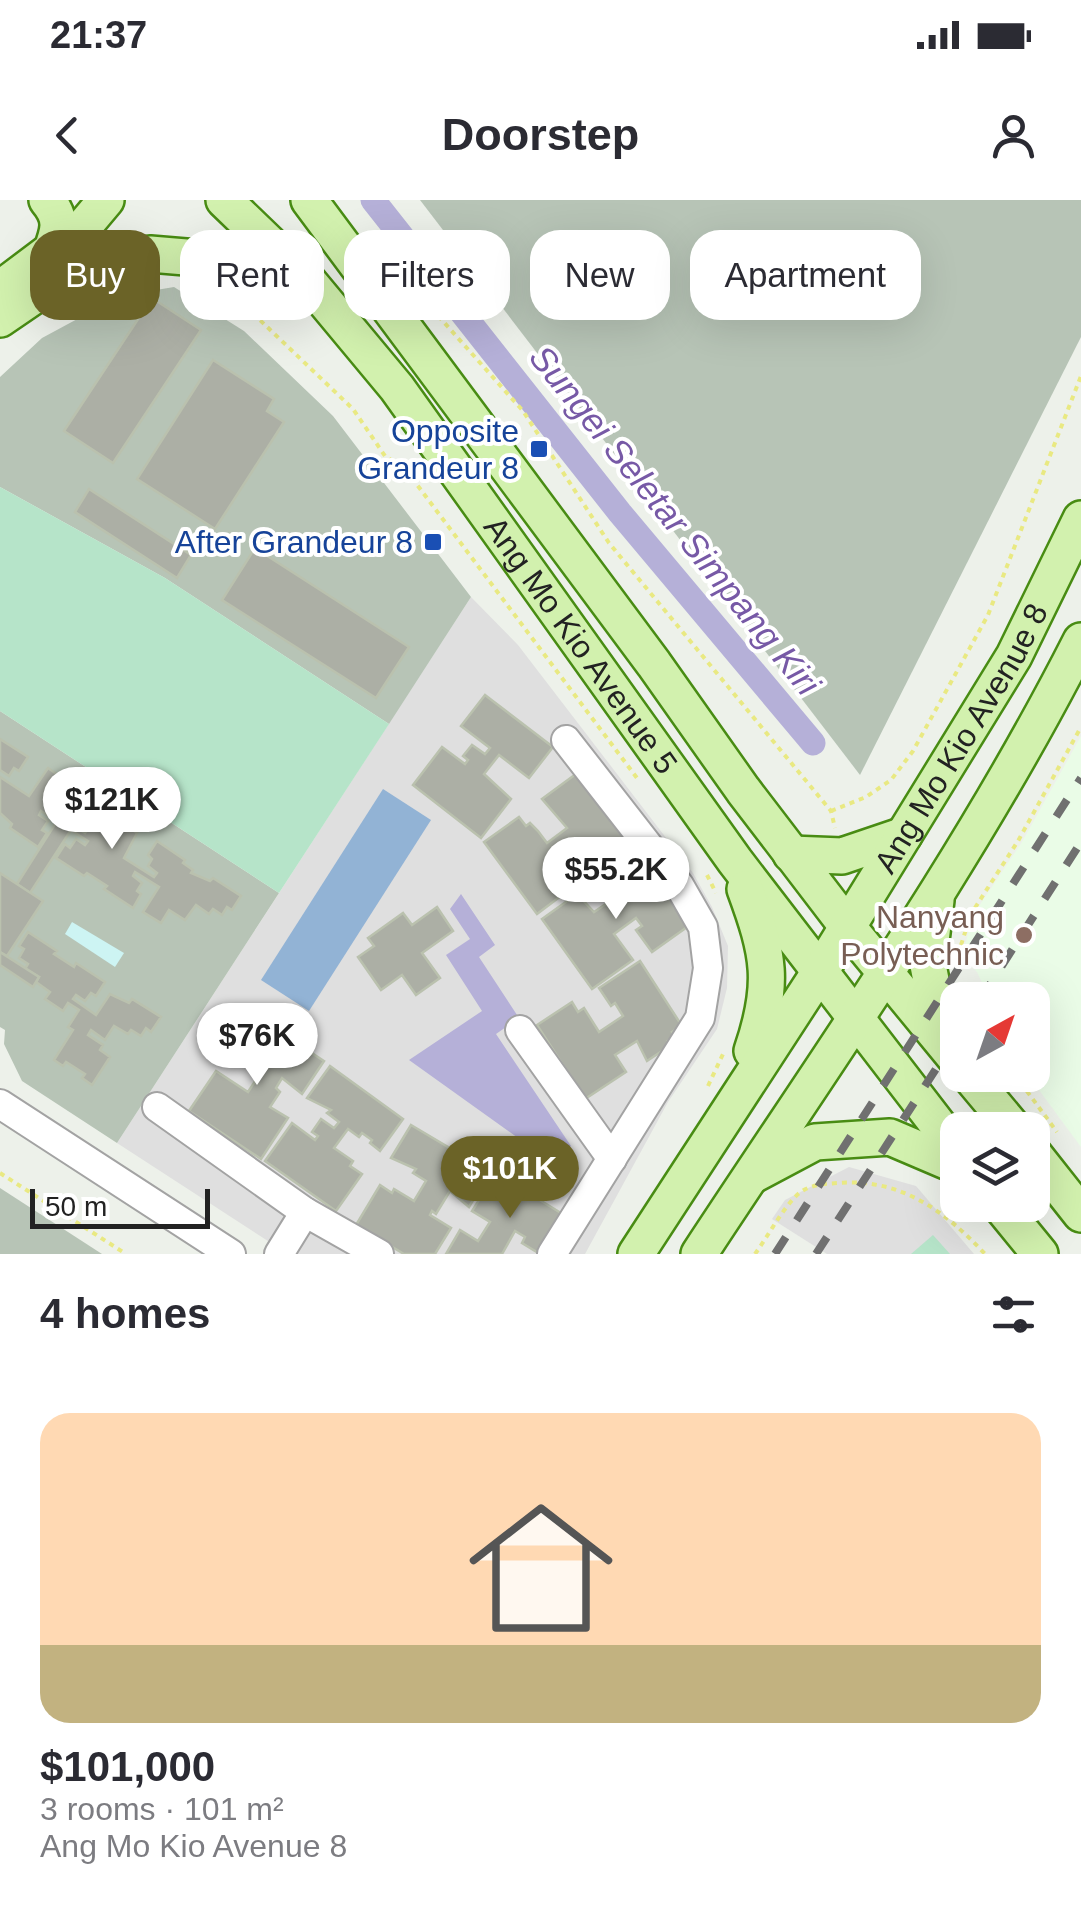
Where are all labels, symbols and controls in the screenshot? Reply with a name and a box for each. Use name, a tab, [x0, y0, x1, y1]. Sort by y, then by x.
text: 21:37	[50, 14, 147, 56]
icon: back	[40, 108, 95, 163]
icon: person	[986, 108, 1041, 163]
text: Doorstep	[442, 109, 639, 160]
chip: Buy	[30, 230, 160, 320]
chip: Rent	[180, 230, 324, 320]
chip: Filters	[344, 230, 510, 320]
chip: New	[530, 230, 670, 320]
chip: Apartment	[690, 230, 921, 320]
water label: Sungei Seletar Simpang Kiri	[522, 338, 829, 703]
place label: Opposite Grandeur 8	[357, 413, 519, 486]
marker: Opposite Grandeur 8	[528, 438, 550, 460]
street label: Ang Mo Kio Avenue 5	[477, 510, 685, 781]
place label: After Grandeur 8	[175, 524, 413, 560]
marker: After Grandeur 8	[422, 531, 444, 553]
street label: Ang Mo Kio Avenue 8	[867, 598, 1055, 879]
pin: $121K	[42, 767, 182, 852]
text: $121K	[65, 781, 159, 817]
pin: $55.2K	[535, 837, 697, 922]
text: $55.2K	[564, 851, 668, 887]
place label: Nanyang Polytechnic	[840, 899, 1004, 972]
marker: Nanyang Polytechnic	[1013, 924, 1035, 946]
north arrow	[940, 982, 1050, 1092]
map controls	[940, 982, 1050, 1222]
pin: $76K	[198, 1003, 316, 1088]
text: $76K	[219, 1017, 295, 1053]
button: layers	[940, 1112, 1050, 1222]
pin: $101K	[440, 1136, 580, 1221]
text: $101K	[463, 1150, 557, 1186]
scale bar	[30, 1184, 210, 1228]
text: 50 m	[45, 1191, 107, 1222]
icon: filters	[986, 1287, 1041, 1342]
text: 4 homes	[40, 1290, 210, 1337]
icon: home	[451, 1478, 631, 1658]
text: $101,000	[40, 1743, 215, 1790]
text: 3 rooms · 101 m²	[40, 1791, 284, 1827]
text: Ang Mo Kio Avenue 8	[40, 1828, 347, 1864]

